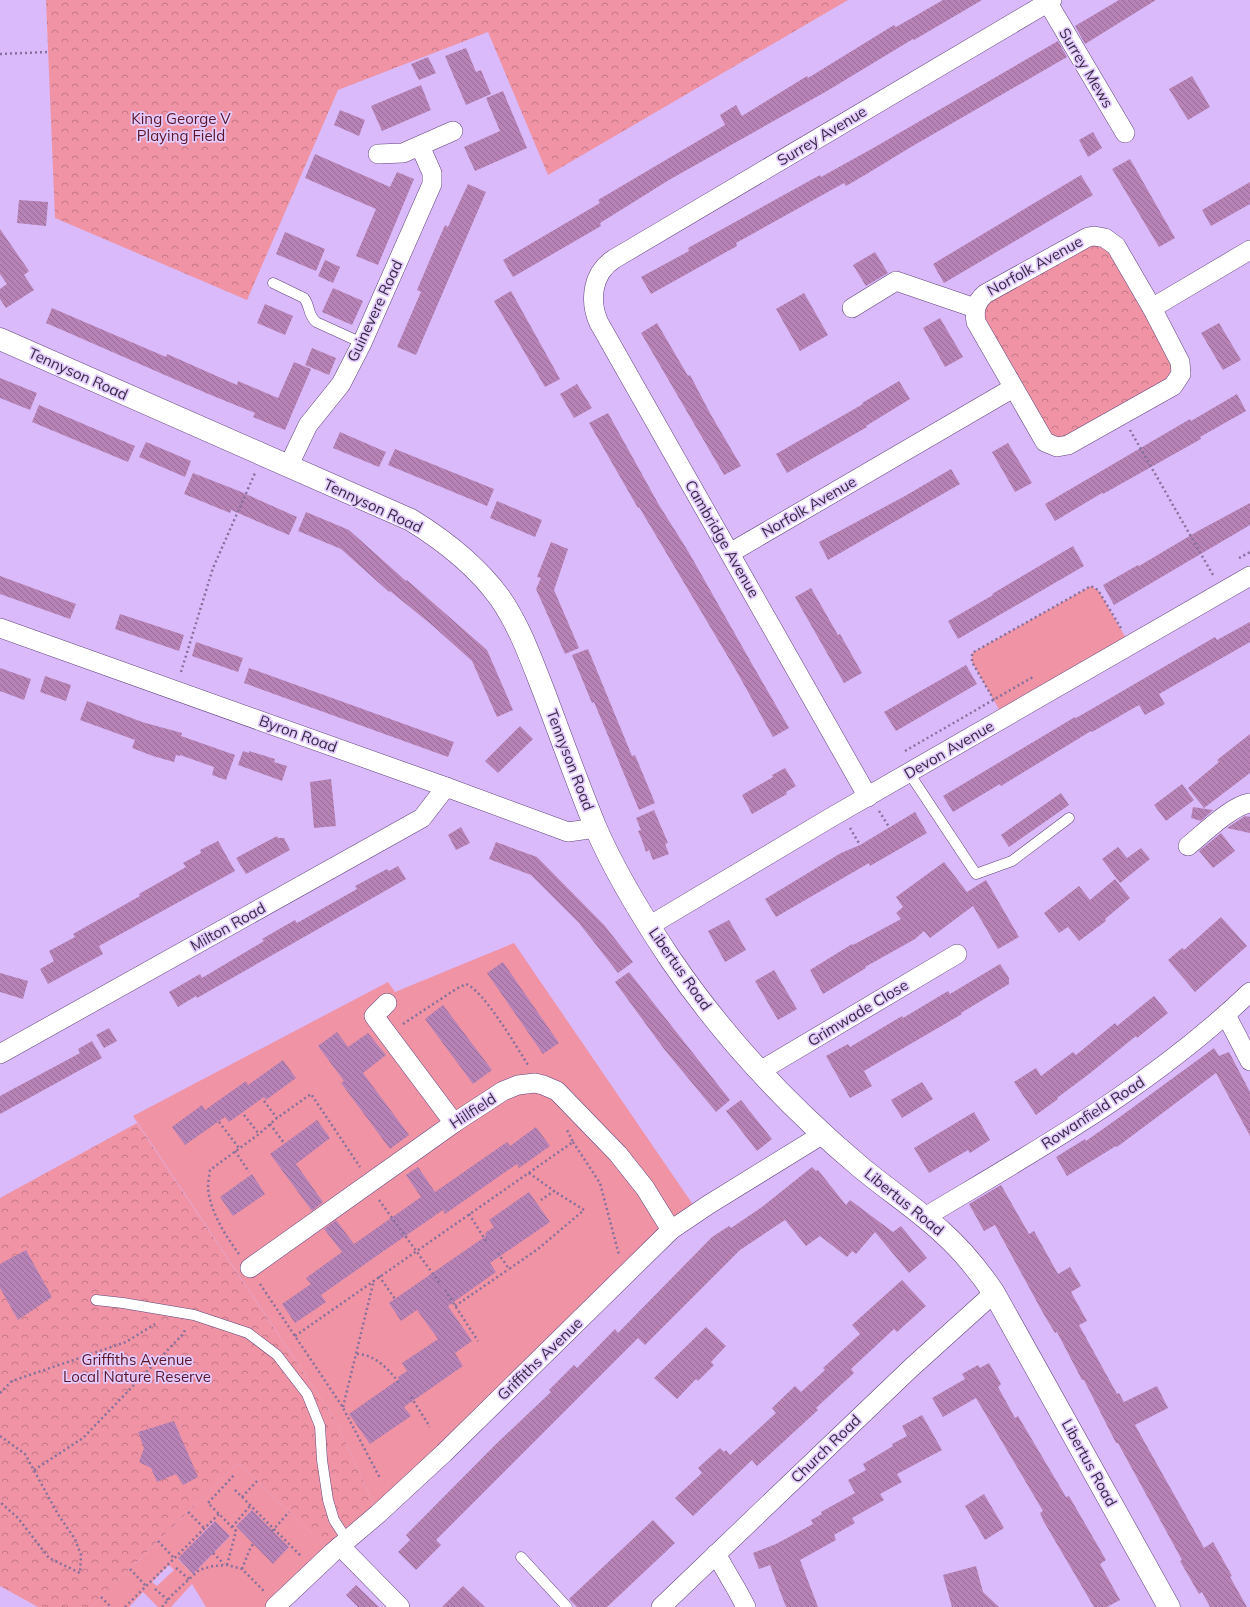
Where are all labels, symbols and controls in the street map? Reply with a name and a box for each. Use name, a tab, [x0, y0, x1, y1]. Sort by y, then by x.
street label: Surrey Mews	[1055, 24, 1118, 111]
street label: Surrey Avenue	[774, 101, 870, 170]
park label: King George V Playing Field	[131, 109, 231, 145]
street label: Norfolk Avenue	[984, 231, 1086, 300]
street label: Guinevere Road	[343, 257, 406, 365]
street label: Tennyson Road	[26, 343, 131, 404]
street label: Norfolk Avenue	[758, 472, 860, 541]
street label: Tennyson Road	[321, 474, 426, 537]
street label: Cambridge Avenue	[681, 477, 764, 601]
street label: Tennyson Road	[542, 707, 598, 813]
street label: Byron Road	[257, 711, 340, 756]
street label: Devon Avenue	[900, 716, 997, 783]
street label: Milton Road	[187, 898, 269, 955]
street label: Libertus Road	[645, 924, 716, 1014]
street label: Grimwade Close	[804, 975, 912, 1050]
street label: Rowanfield Road	[1037, 1072, 1148, 1153]
street label: Hillfield	[446, 1089, 500, 1133]
street label: Libertus Road	[861, 1164, 948, 1239]
street label: Griffiths Avenue	[493, 1313, 586, 1404]
park label: Griffiths Avenue Local Nature Reserve	[63, 1350, 211, 1386]
street label: Church Road	[787, 1411, 865, 1487]
street label: Libertus Road	[1058, 1416, 1121, 1510]

